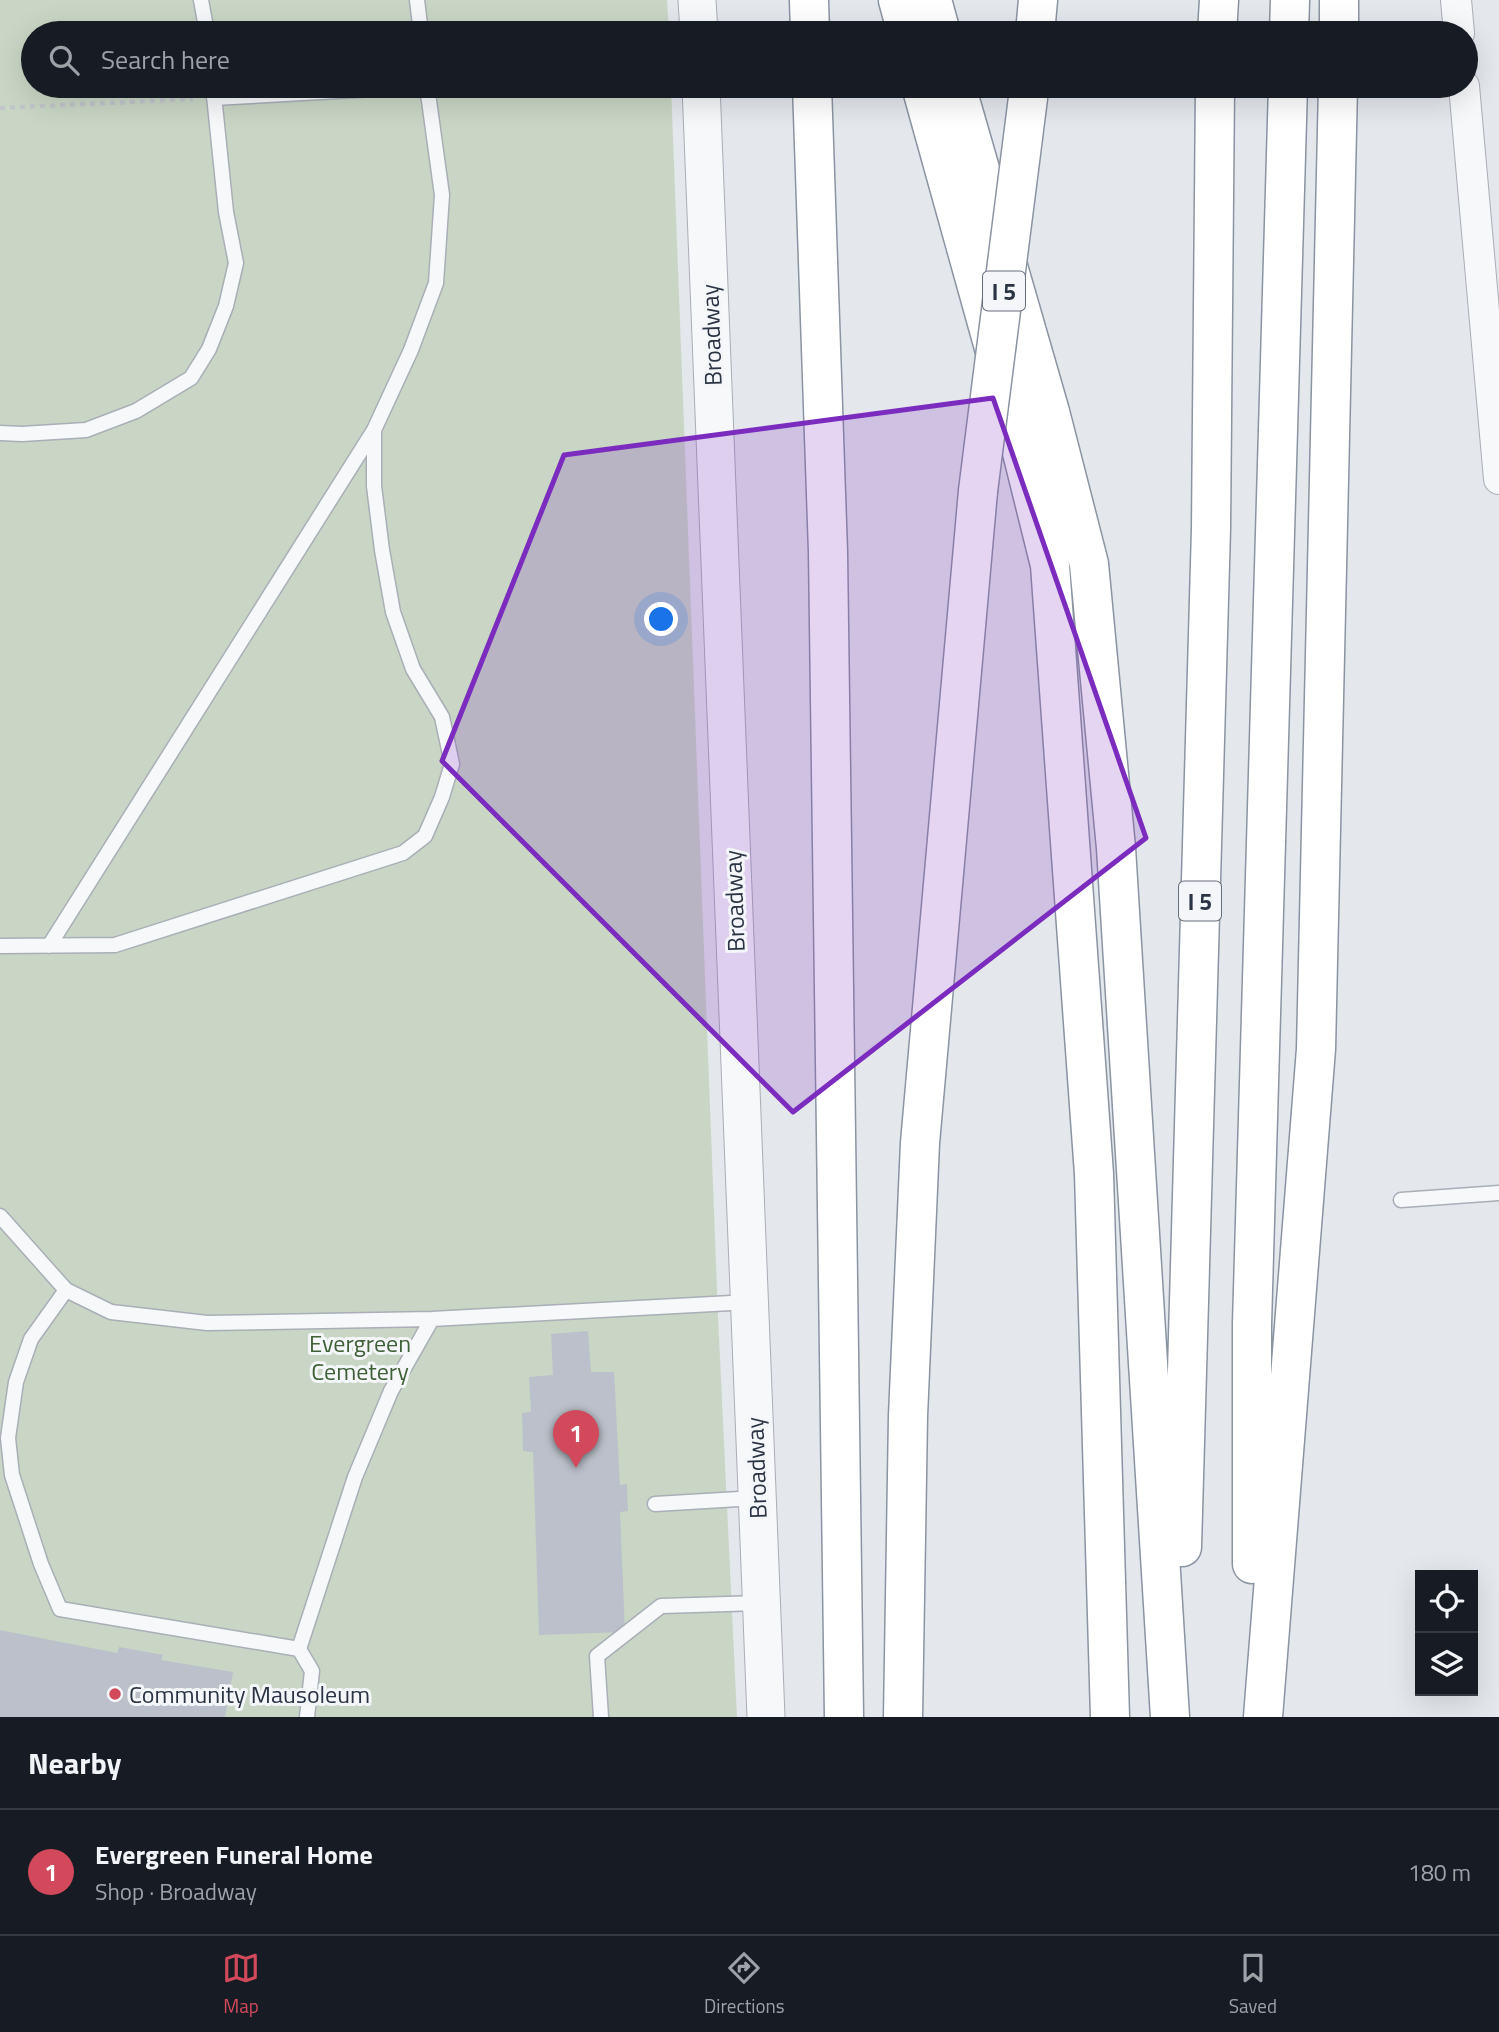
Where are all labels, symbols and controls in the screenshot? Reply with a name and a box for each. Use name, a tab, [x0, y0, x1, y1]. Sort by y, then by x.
search box	[21, 21, 1478, 98]
text: Search here	[101, 40, 230, 79]
icon: search	[45, 41, 83, 79]
road number: I 5	[983, 272, 1025, 310]
street label: Broadway	[691, 283, 731, 387]
your location	[644, 602, 678, 636]
street label: Broadway	[714, 849, 754, 953]
road number: I 5	[1179, 882, 1221, 920]
park label: Evergreen Cemetery	[309, 1325, 411, 1389]
pin: 1	[553, 1410, 599, 1468]
street label: Broadway	[736, 1416, 776, 1520]
map controls	[1415, 1570, 1478, 1696]
button: locate	[1415, 1570, 1478, 1633]
button: layers	[1415, 1633, 1478, 1696]
place label: Community Mausoleum	[129, 1676, 370, 1712]
marker: Community Mausoleum	[107, 1686, 123, 1702]
text: Nearby	[28, 1740, 121, 1786]
text: Evergreen Funeral Home	[95, 1835, 373, 1874]
text: 1	[45, 1855, 57, 1890]
text: 180 m	[1408, 1855, 1471, 1890]
text: Shop · Broadway	[95, 1874, 257, 1909]
tab: Map	[222, 1949, 260, 2020]
tab: Directions	[704, 1949, 785, 2020]
tab: Saved	[1229, 1949, 1277, 2020]

